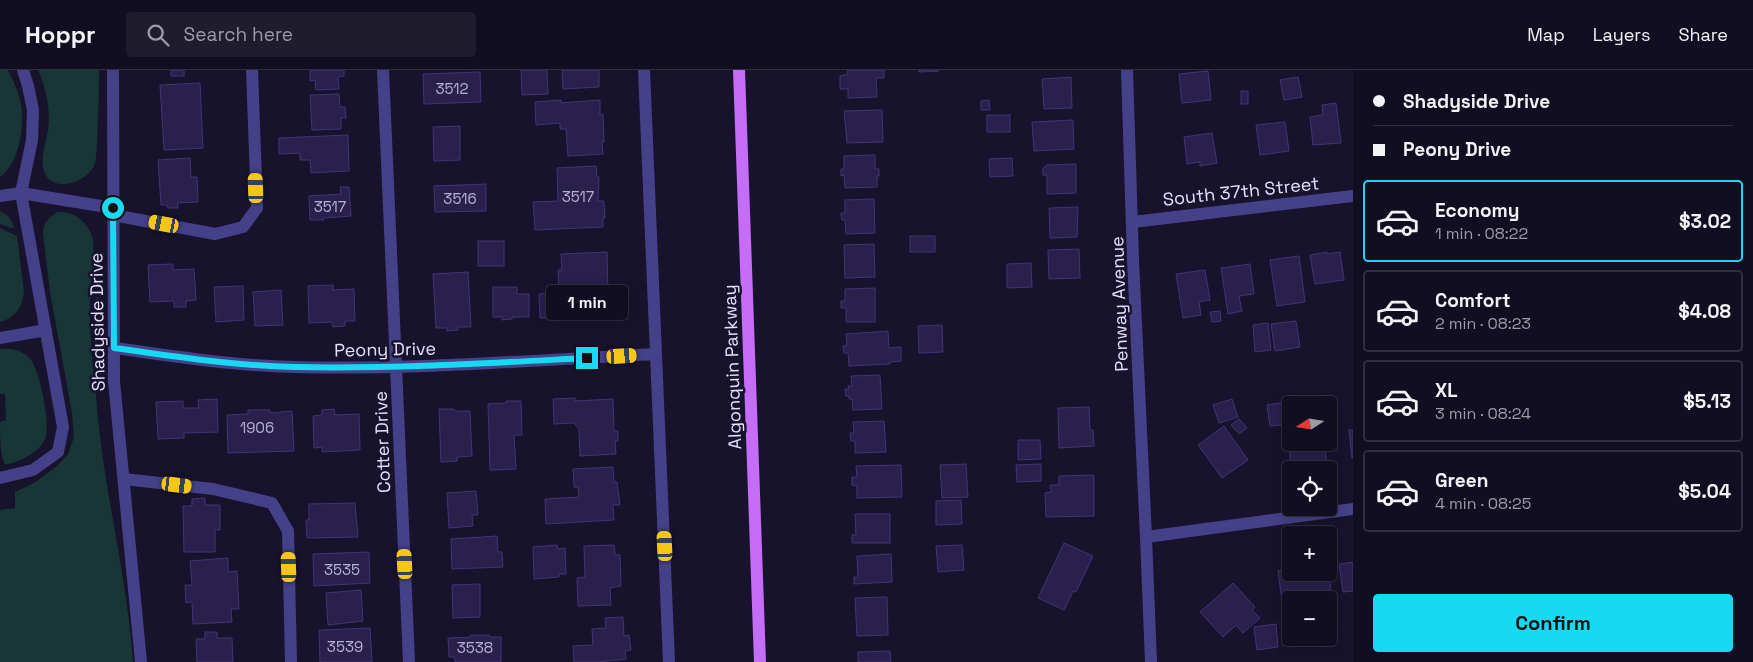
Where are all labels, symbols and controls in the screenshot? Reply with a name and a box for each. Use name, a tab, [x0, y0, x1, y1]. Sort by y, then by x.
search box	[126, 12, 476, 57]
text: Hoppr	[25, 19, 96, 50]
icon: search	[144, 21, 172, 49]
text: Search here	[184, 22, 293, 47]
text: Map	[1527, 23, 1565, 46]
text: Layers	[1593, 23, 1650, 46]
text: Share	[1678, 23, 1728, 46]
house number: 3512	[435, 79, 469, 98]
text: Shadyside Drive	[1403, 89, 1550, 114]
text: Peony Drive	[1403, 137, 1511, 162]
street label: South 37th Street	[1162, 171, 1320, 211]
car	[247, 173, 264, 203]
house number: 3517	[562, 187, 594, 206]
house number: 3516	[443, 189, 477, 208]
route start	[102, 197, 124, 219]
house number: 3517	[314, 197, 346, 216]
text: Economy	[1435, 198, 1519, 223]
icon: car	[1375, 199, 1420, 244]
text: $3.02	[1679, 209, 1731, 234]
car	[147, 214, 180, 234]
text: 1 min · 08:22	[1435, 223, 1528, 244]
street label: Penway Avenue	[1105, 236, 1133, 372]
street label: Shadyside Drive	[84, 252, 110, 392]
street label: Algonquin Parkway	[718, 284, 746, 450]
callout: 1 min	[546, 286, 628, 320]
text: Comfort	[1435, 288, 1511, 313]
icon: car	[1375, 289, 1420, 334]
text: 1 min	[567, 292, 607, 313]
text: $4.08	[1678, 299, 1731, 324]
text: 2 min · 08:23	[1435, 313, 1531, 334]
street label: Peony Drive	[334, 337, 436, 361]
route end	[576, 347, 598, 369]
car	[606, 348, 637, 364]
text: XL	[1435, 378, 1458, 403]
icon: car	[1375, 379, 1420, 424]
text: $5.13	[1683, 389, 1731, 414]
street label: Cotter Drive	[369, 391, 395, 493]
north arrow	[1282, 396, 1338, 451]
map controls	[1282, 396, 1337, 646]
text: 3 min · 08:24	[1435, 403, 1531, 424]
house number: 1906	[240, 418, 274, 437]
button: locate	[1282, 461, 1337, 516]
text: Green	[1435, 468, 1488, 493]
icon: car	[1375, 469, 1420, 514]
car	[161, 476, 192, 494]
text: $5.04	[1678, 479, 1731, 504]
text: 4 min · 08:25	[1435, 493, 1531, 514]
button: +	[1282, 526, 1337, 581]
car	[656, 531, 673, 561]
car	[396, 549, 413, 579]
car	[280, 552, 297, 582]
house number: 3535	[324, 560, 360, 579]
button: −	[1282, 591, 1337, 646]
button: Confirm	[1373, 594, 1733, 652]
house number: 3539	[327, 637, 363, 656]
house number: 3538	[457, 638, 493, 657]

